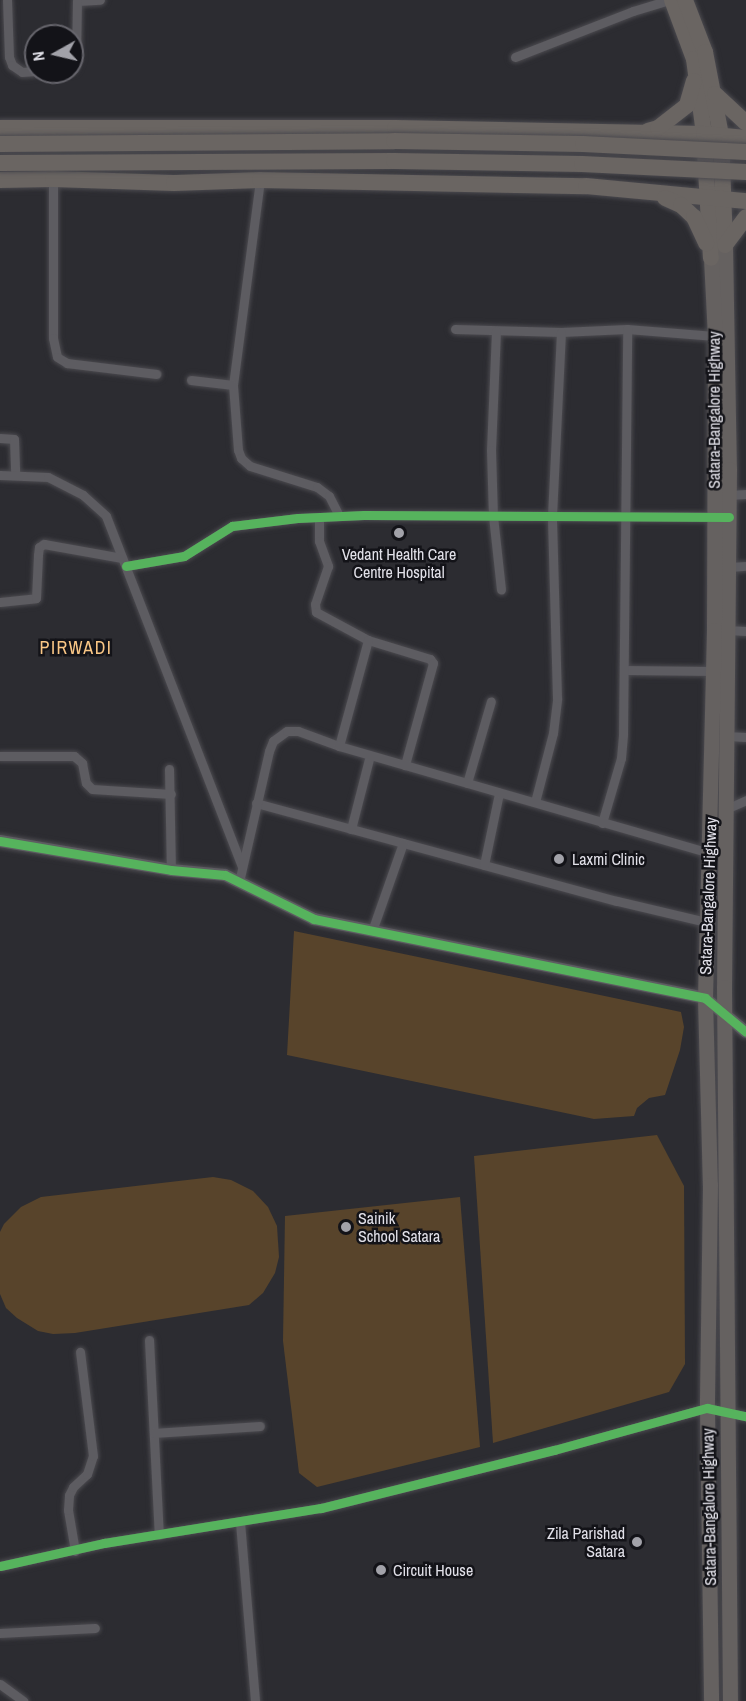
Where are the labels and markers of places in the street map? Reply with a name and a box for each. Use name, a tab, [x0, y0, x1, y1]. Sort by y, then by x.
marker: Vedant Health Care Centre Hospital	[390, 524, 408, 542]
place label: Vedant Health Care Centre Hospital	[342, 544, 456, 582]
place label: Laxmi Clinic	[572, 849, 645, 869]
marker: Laxmi Clinic	[550, 850, 568, 868]
place label: Sainik School Satara	[358, 1208, 440, 1246]
marker: Sainik School Satara	[339, 1220, 353, 1234]
place label: Zila Parishad Satara	[547, 1523, 625, 1561]
marker: Zila Parishad Satara	[630, 1535, 644, 1549]
place label: Circuit House	[393, 1560, 473, 1580]
marker: Circuit House	[374, 1563, 388, 1577]

